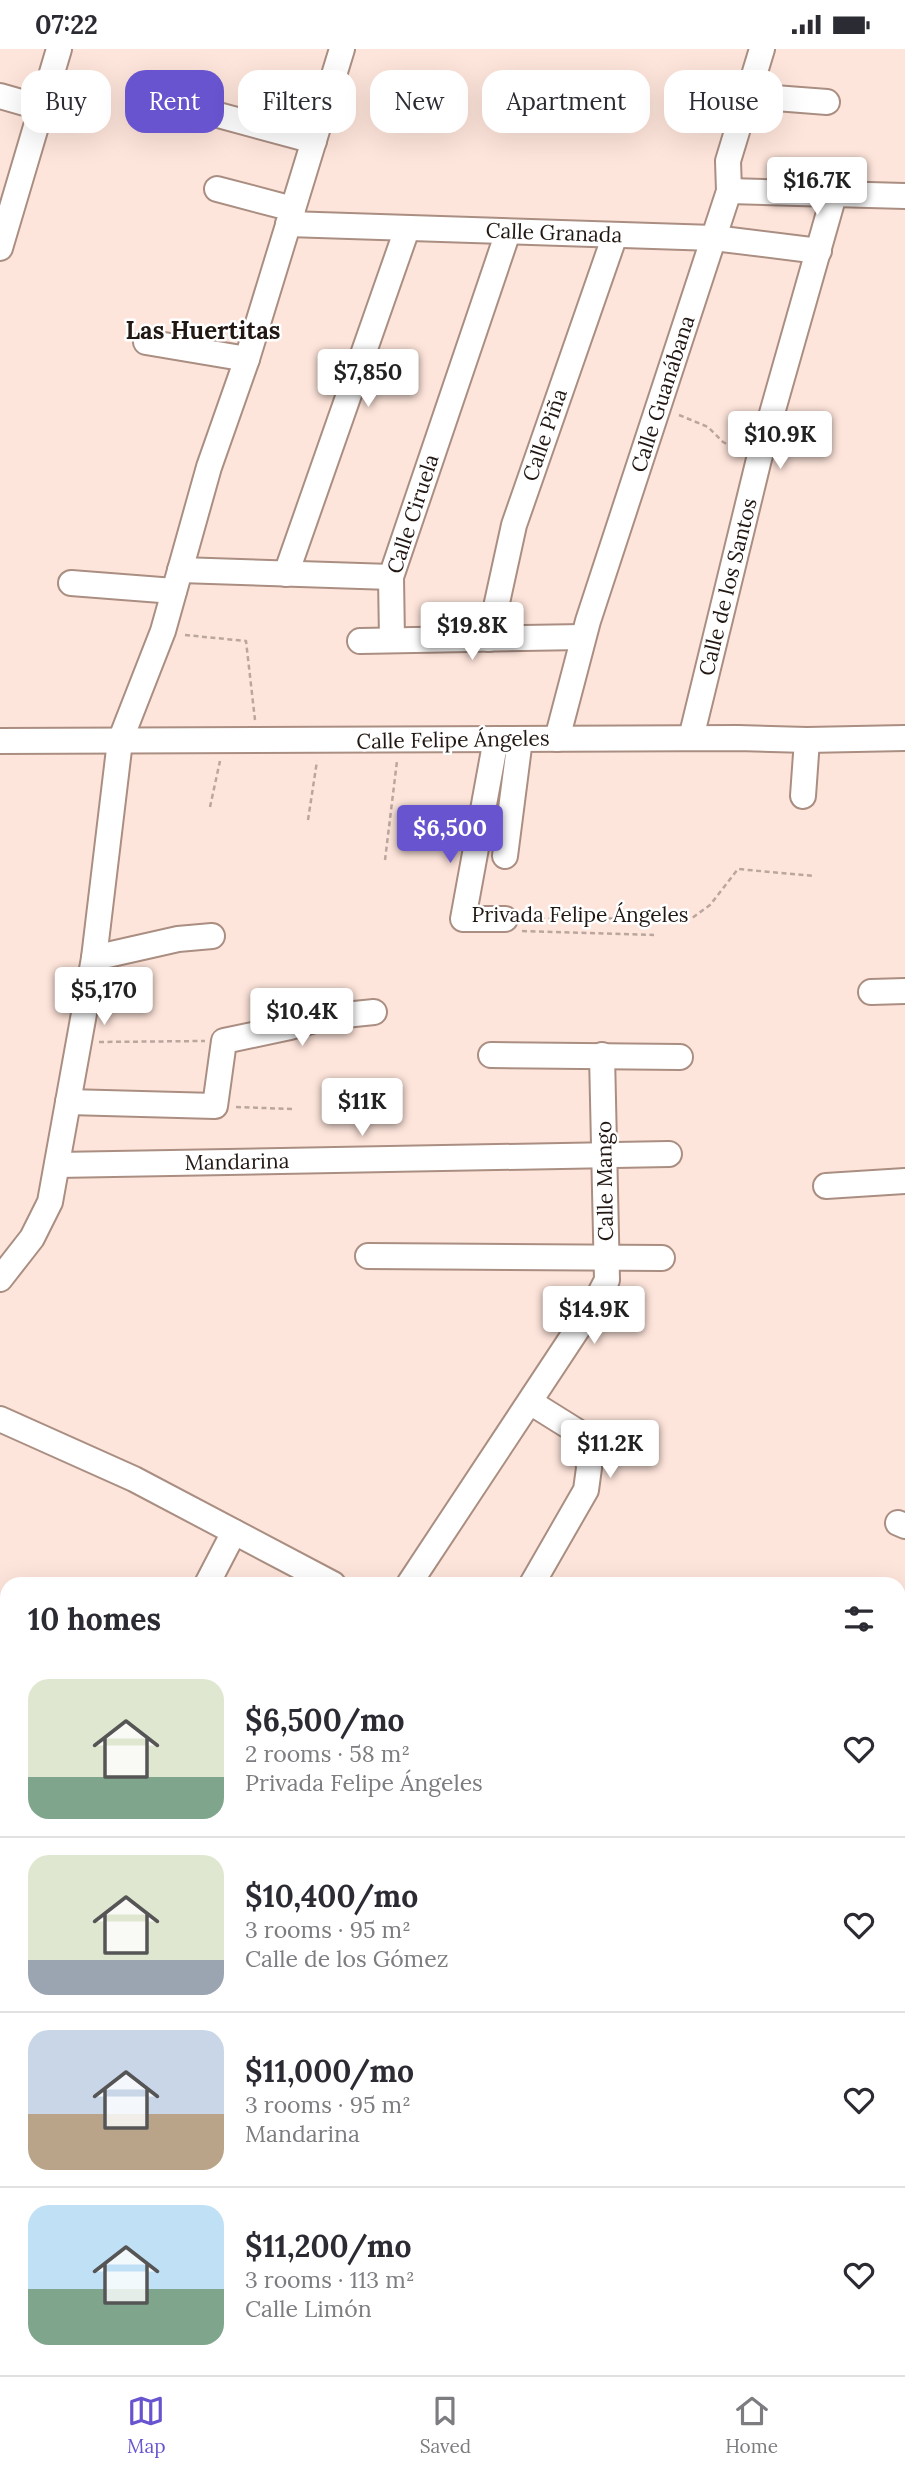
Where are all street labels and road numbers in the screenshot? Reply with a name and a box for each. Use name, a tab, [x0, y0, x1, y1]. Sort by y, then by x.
street label: Calle Granada	[485, 217, 623, 248]
street label: Calle Guanábana	[624, 312, 701, 476]
street label: Calle Piña	[516, 385, 573, 485]
street label: Calle Ciruela	[381, 451, 445, 577]
street label: Calle de los Santos	[692, 495, 763, 678]
street label: Calle Felipe Ángeles	[356, 724, 550, 755]
street label: Privada Felipe Ángeles	[471, 901, 689, 928]
street label: Calle Mango	[590, 1121, 619, 1241]
street label: Mandarina	[184, 1147, 290, 1176]

